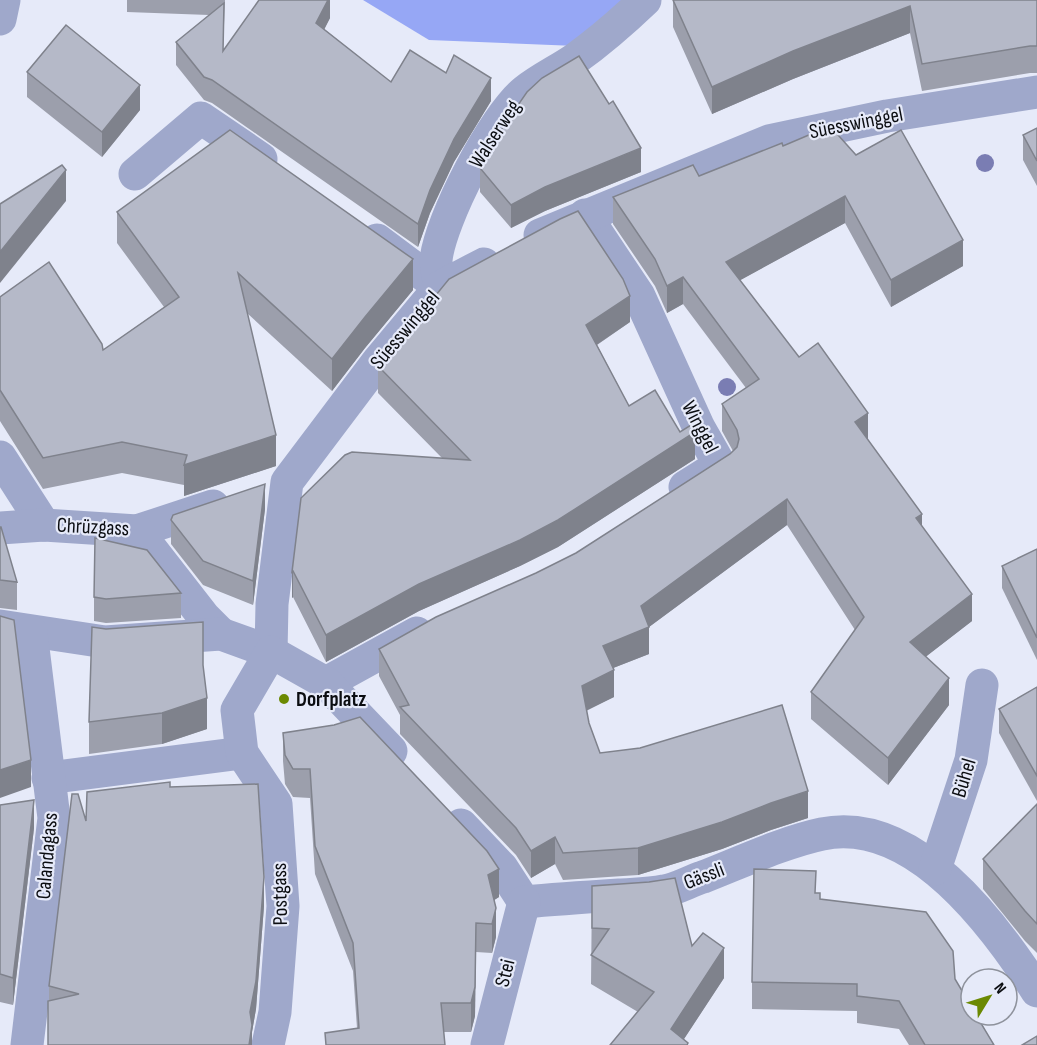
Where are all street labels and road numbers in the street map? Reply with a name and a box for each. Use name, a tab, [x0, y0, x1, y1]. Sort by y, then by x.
street label: Walserweg	[464, 95, 526, 173]
street label: Süesswinggel	[807, 102, 905, 144]
street label: Süesswinggel	[365, 286, 445, 374]
street label: Winggel	[676, 397, 724, 457]
street label: Chrüzgass	[56, 513, 130, 541]
street label: Bühel	[946, 755, 982, 801]
street label: Calandagass	[31, 812, 63, 900]
street label: Gässli	[680, 857, 728, 895]
street label: Postgass	[267, 863, 293, 925]
street label: Stei	[490, 957, 520, 989]

